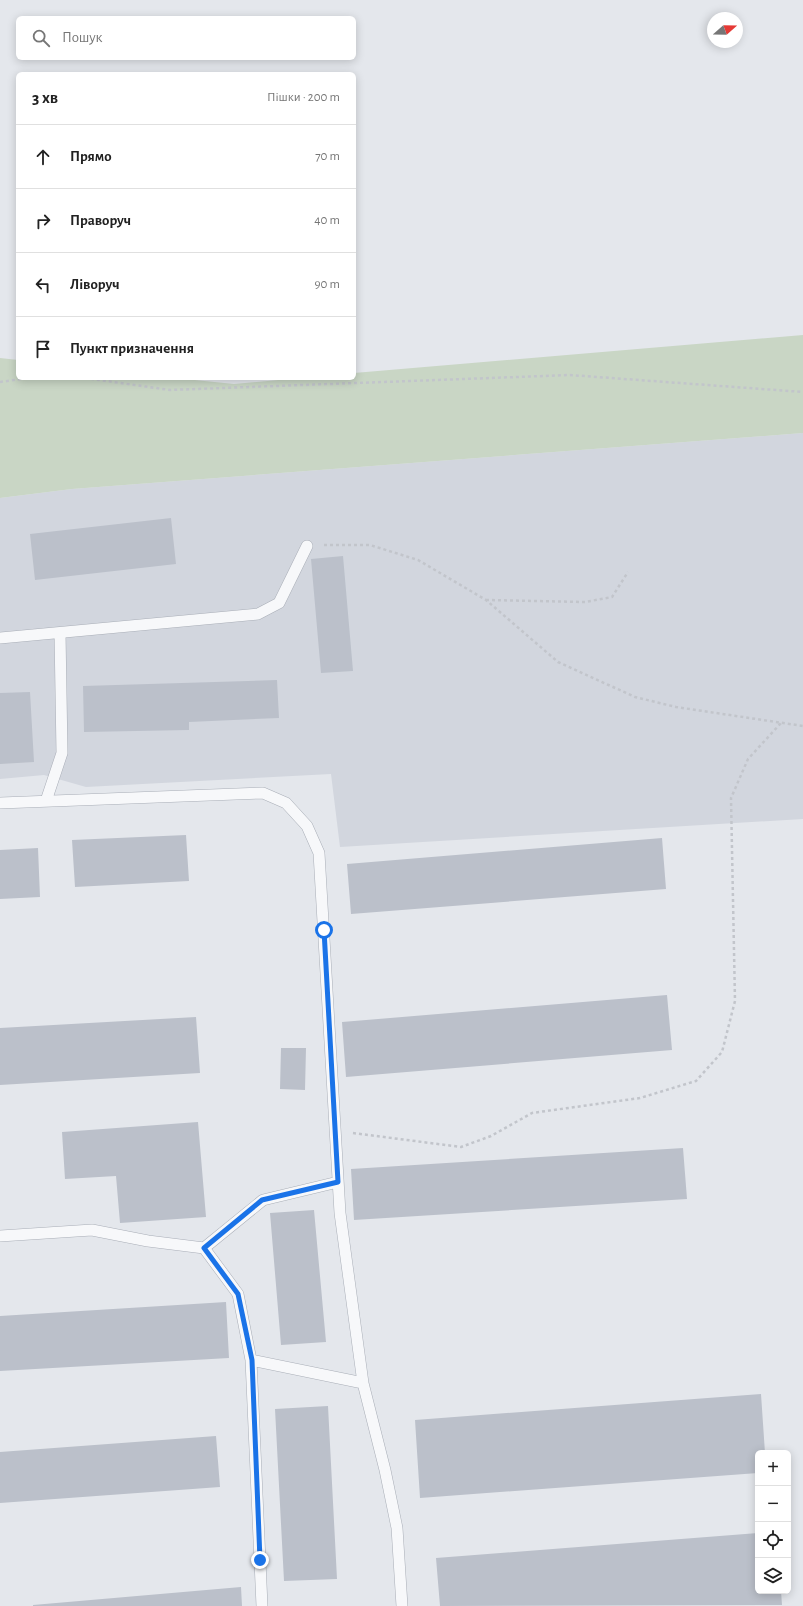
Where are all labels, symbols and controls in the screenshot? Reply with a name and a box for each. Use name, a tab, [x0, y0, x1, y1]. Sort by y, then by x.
north arrow	[707, 12, 743, 48]
search box	[16, 16, 356, 60]
icon: search	[30, 27, 52, 49]
text: Пошук	[62, 30, 102, 45]
text: 3 хв	[32, 89, 58, 106]
text: Пішки · 200 m	[267, 91, 340, 104]
icon: ahead	[32, 146, 54, 168]
text: Прямо	[70, 149, 112, 164]
text: 70 m	[315, 150, 340, 163]
icon: right	[32, 210, 54, 232]
text: Праворуч	[70, 213, 131, 228]
text: 40 m	[314, 214, 340, 227]
icon: left	[32, 274, 54, 296]
text: Ліворуч	[70, 277, 120, 292]
text: 90 m	[314, 278, 340, 291]
icon: arrive	[32, 338, 54, 360]
text: Пункт призначення	[70, 341, 194, 356]
route start	[315, 921, 333, 939]
map controls	[755, 1450, 791, 1594]
button: +	[755, 1450, 791, 1486]
button: −	[755, 1486, 791, 1522]
button: locate	[755, 1522, 791, 1558]
route end	[251, 1551, 269, 1569]
button: layers	[755, 1558, 791, 1594]

